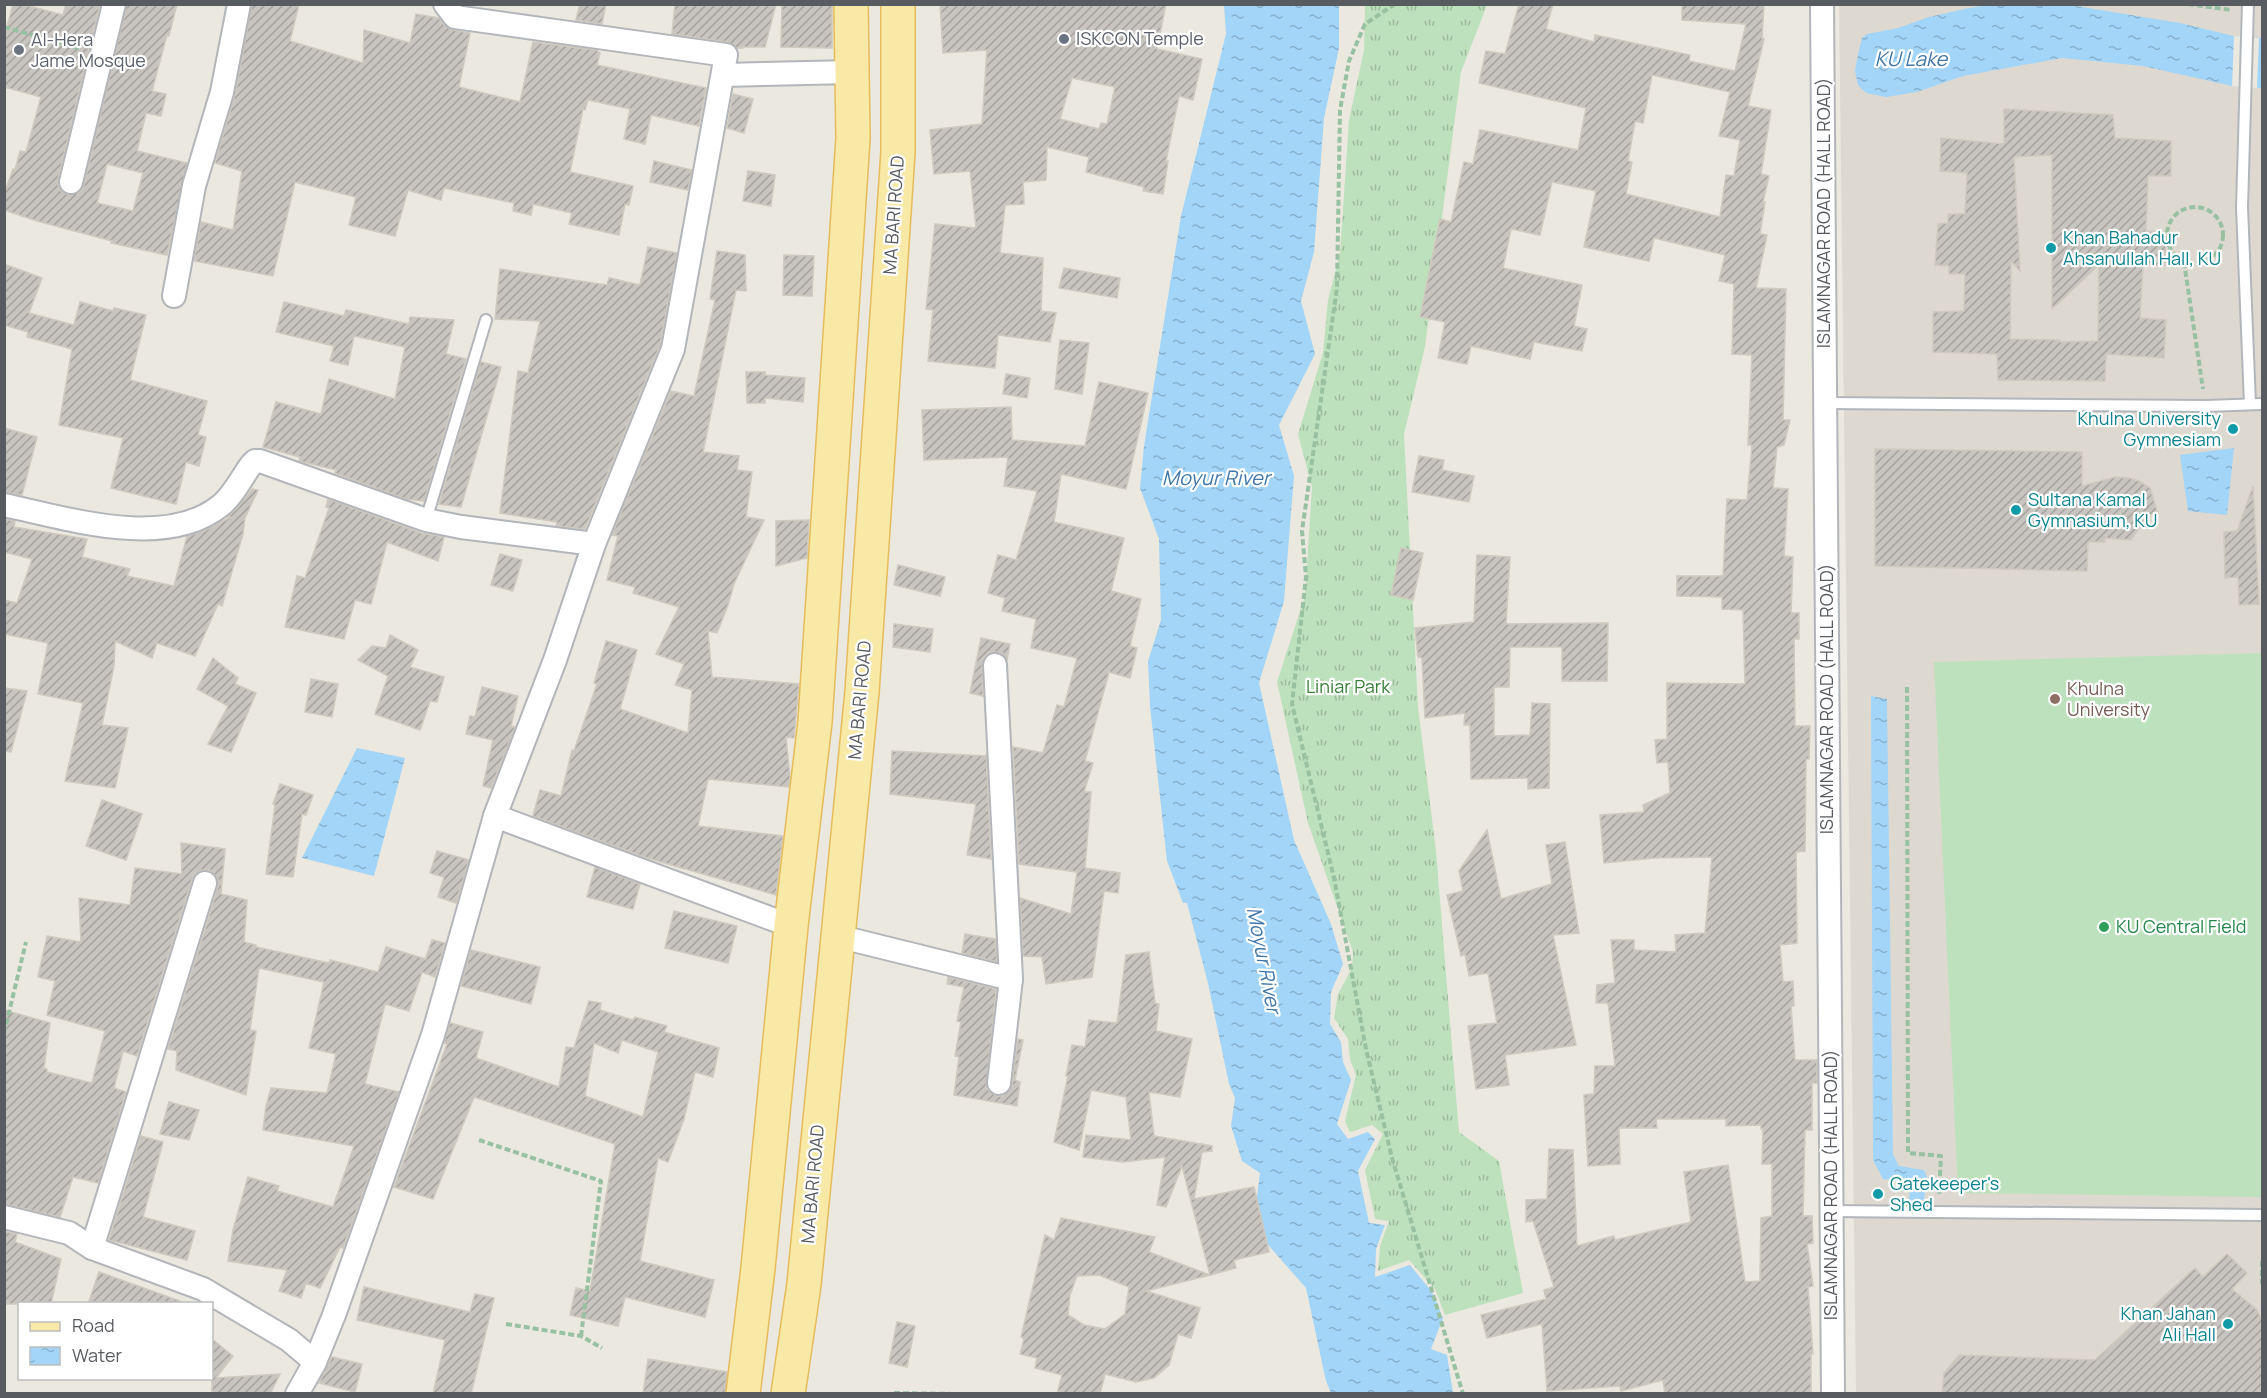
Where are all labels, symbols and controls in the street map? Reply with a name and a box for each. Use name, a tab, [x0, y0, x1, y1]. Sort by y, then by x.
place label: ISKCON Temple	[1076, 26, 1204, 50]
place label: Al-Hera Jame Mosque	[31, 27, 146, 72]
marker: ISKCON Temple	[1057, 32, 1071, 46]
marker: Al-Hera Jame Mosque	[12, 43, 26, 57]
water label: KU Lake	[1875, 45, 1949, 72]
street label: ISLAMNAGAR ROAD (HALL ROAD)	[1811, 78, 1835, 348]
street label: MA BARI ROAD	[877, 155, 909, 275]
place label: Khan Bahadur Ahsanullah Hall, KU	[2063, 225, 2221, 270]
marker: Khan Bahadur Ahsanullah Hall, KU	[2044, 241, 2058, 255]
place label: Khulna University Gymnesiam	[2077, 406, 2221, 451]
marker: Khulna University Gymnesiam	[2226, 422, 2240, 436]
water label: Moyur River	[1162, 464, 1273, 491]
place label: Sultana Kamal Gymnasium, KU	[2028, 487, 2157, 532]
marker: Sultana Kamal Gymnasium, KU	[2009, 503, 2023, 517]
street label: ISLAMNAGAR ROAD (HALL ROAD)	[1814, 564, 1838, 834]
street label: MA BARI ROAD	[842, 639, 876, 760]
park label: Liniar Park	[1306, 674, 1391, 698]
place label: Khulna University	[2067, 676, 2151, 721]
marker: Khulna University	[2048, 692, 2062, 706]
water label: Moyur River	[1241, 904, 1289, 1018]
place label: KU Central Field	[2116, 914, 2247, 938]
marker: KU Central Field	[2097, 920, 2111, 934]
street label: ISLAMNAGAR ROAD (HALL ROAD)	[1818, 1050, 1842, 1320]
street label: MA BARI ROAD	[795, 1123, 829, 1244]
place label: Gatekeeper's Shed	[1890, 1171, 1999, 1216]
marker: Gatekeeper's Shed	[1871, 1187, 1885, 1201]
place label: Khan Jahan Ali Hall	[2121, 1301, 2216, 1346]
legend	[18, 1302, 213, 1380]
text: Road	[72, 1313, 115, 1337]
marker: Khan Jahan Ali Hall	[2221, 1317, 2235, 1331]
text: Water	[72, 1343, 122, 1367]

